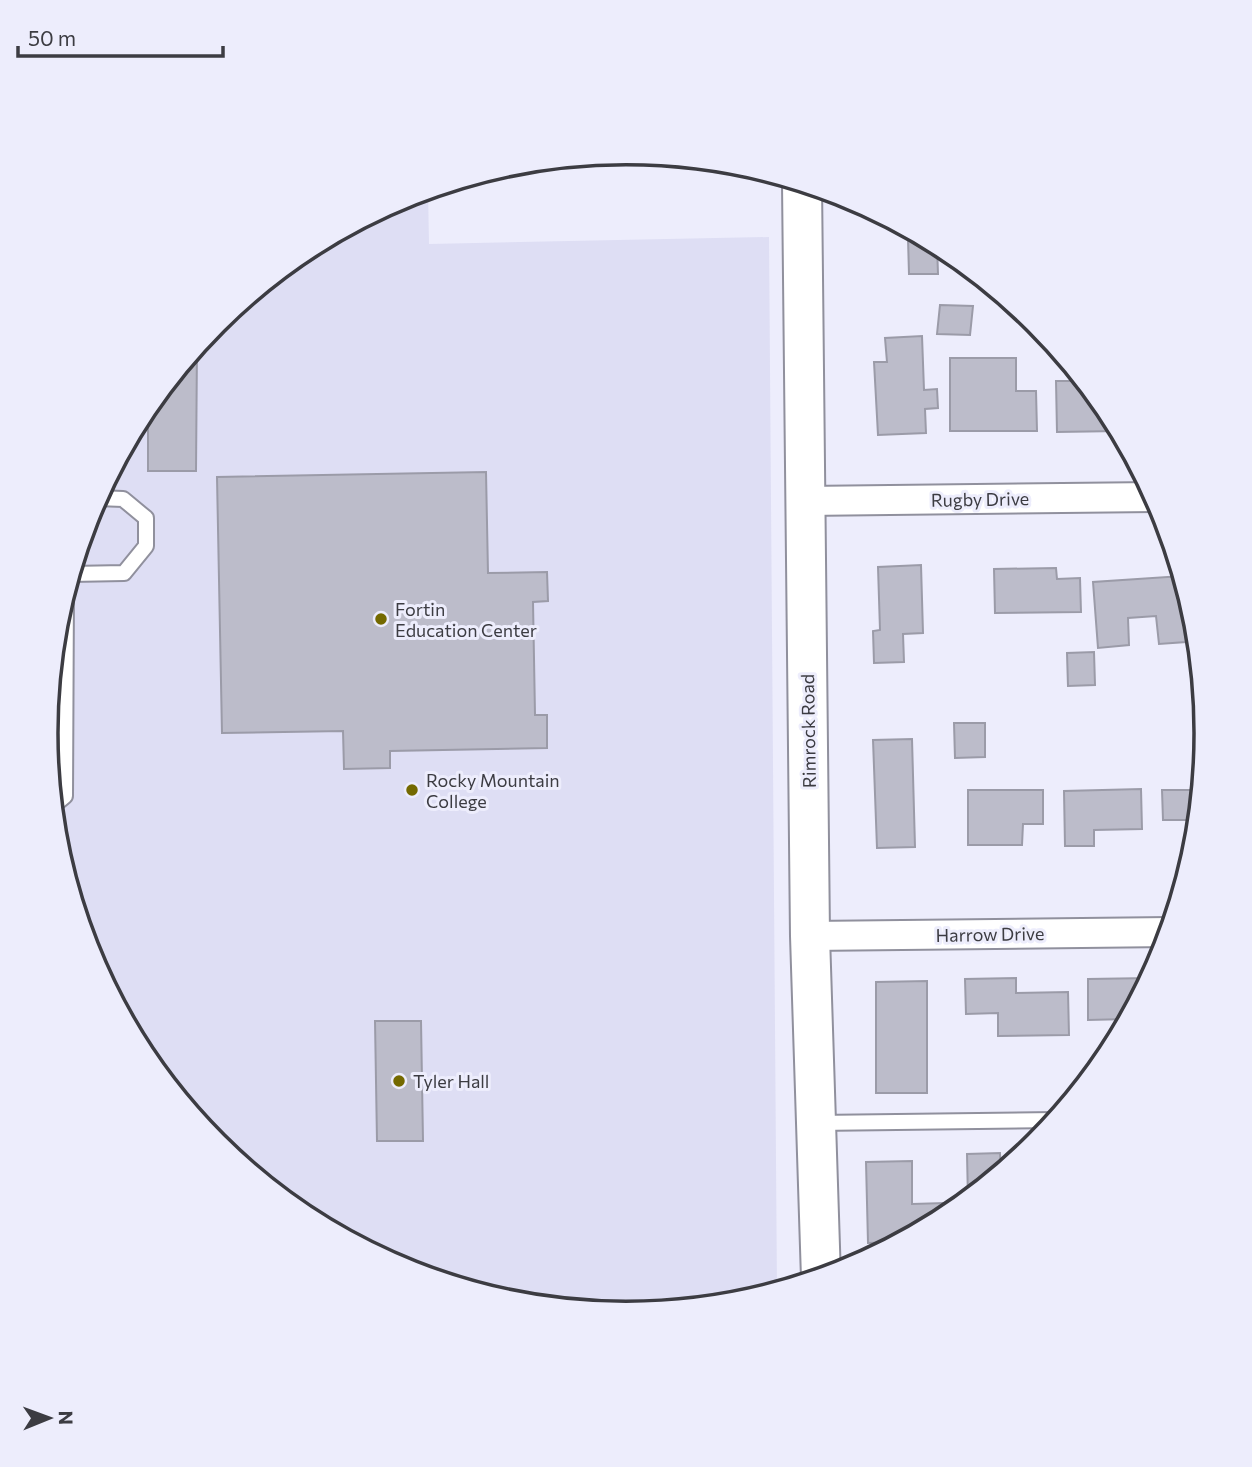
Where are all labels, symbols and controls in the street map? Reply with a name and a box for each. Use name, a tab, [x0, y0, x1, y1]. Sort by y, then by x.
scale bar	[18, 14, 222, 58]
text: 50 m	[28, 25, 76, 50]
street label: Rugby Drive	[931, 487, 1029, 511]
place label: Fortin Education Center	[395, 598, 537, 641]
marker: Fortin Education Center	[373, 611, 389, 627]
street label: Rimrock Road	[796, 674, 820, 788]
place label: Rocky Mountain College	[426, 769, 560, 812]
marker: Rocky Mountain College	[404, 782, 420, 798]
street label: Harrow Drive	[935, 922, 1045, 946]
place label: Tyler Hall	[413, 1070, 489, 1092]
marker: Tyler Hall	[391, 1073, 407, 1089]
north arrow	[14, 1383, 84, 1453]
text: N	[55, 1410, 78, 1425]

